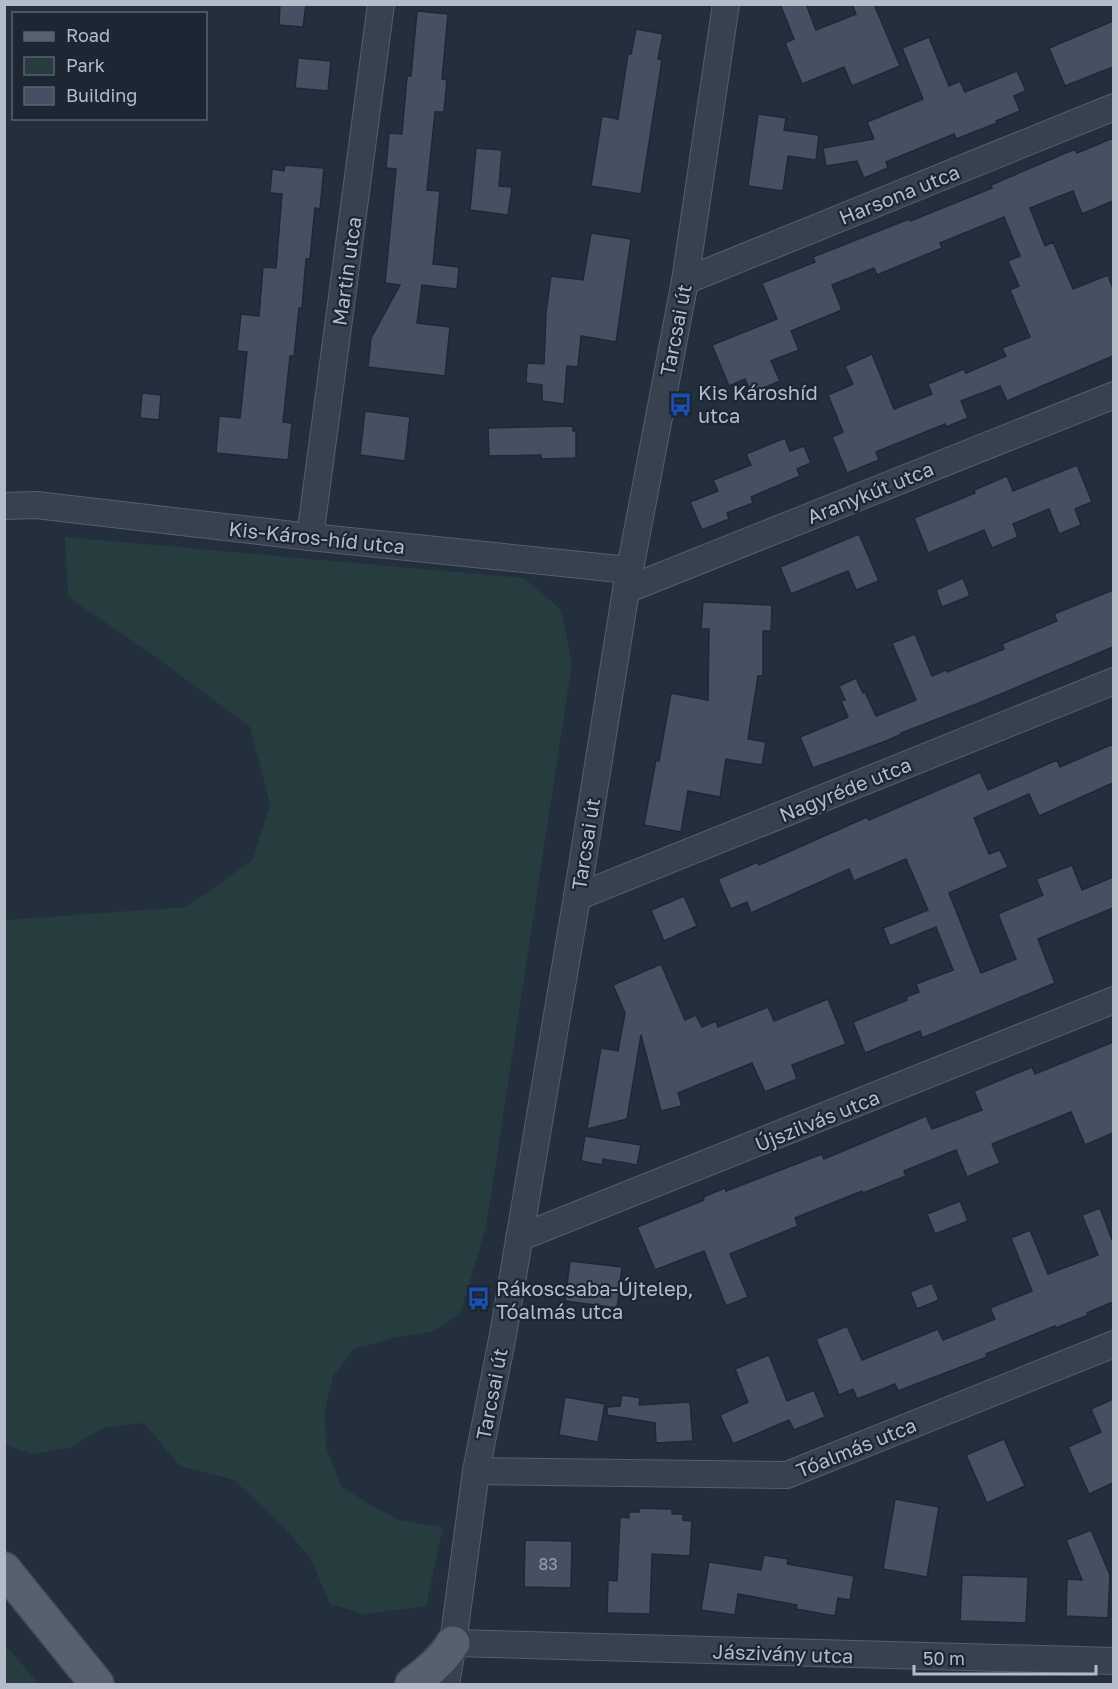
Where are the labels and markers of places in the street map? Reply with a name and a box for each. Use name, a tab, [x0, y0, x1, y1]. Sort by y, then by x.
place label: Kis Károshíd utca	[698, 380, 818, 427]
bus stop icon: Kis Károshíd utca	[667, 391, 693, 417]
place label: Rákoscsaba-Újtelep, Tóalmás utca	[496, 1276, 693, 1323]
bus stop icon: Rákoscsaba-Újtelep, Tóalmás utca	[465, 1286, 491, 1312]

